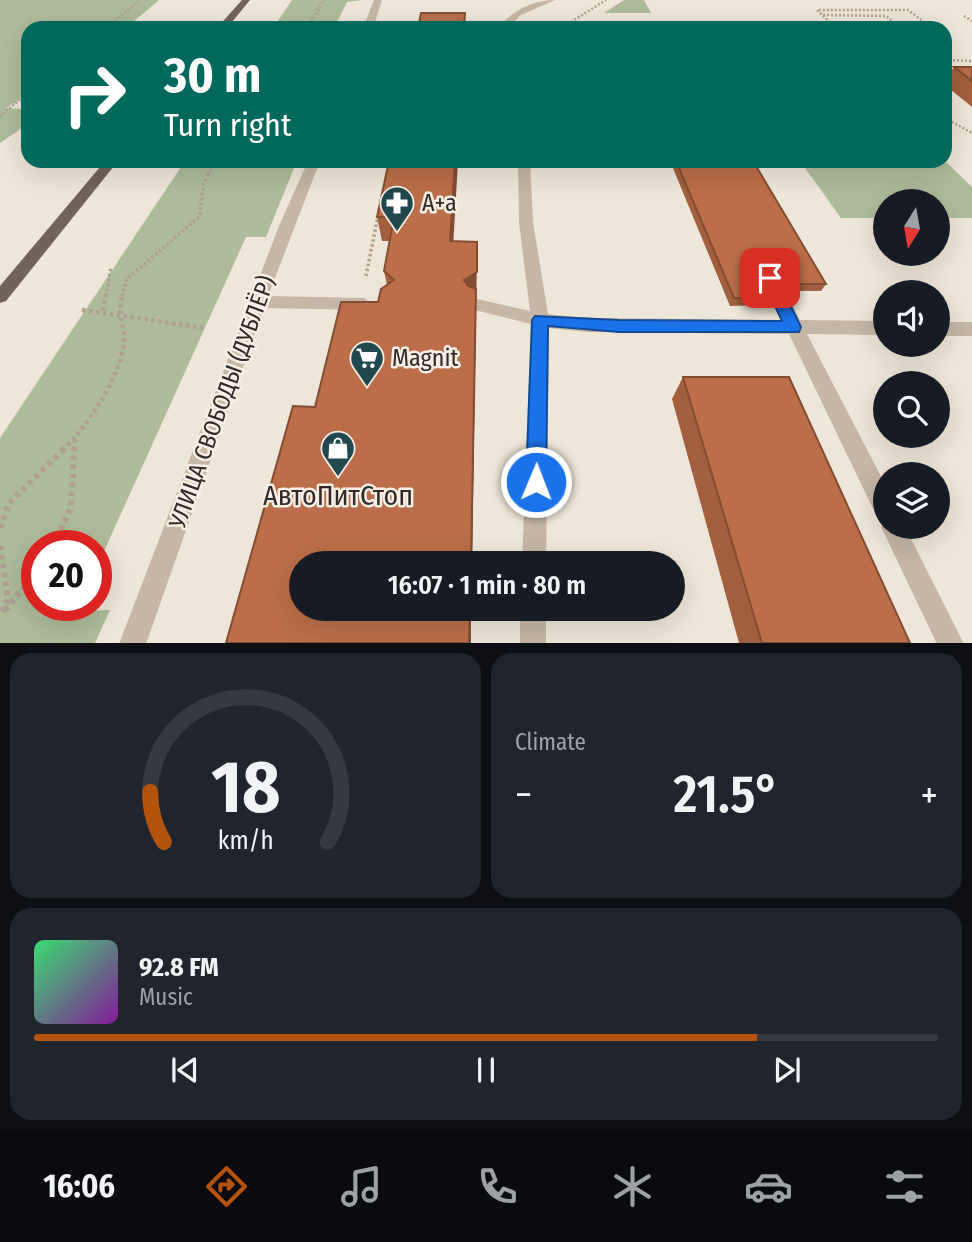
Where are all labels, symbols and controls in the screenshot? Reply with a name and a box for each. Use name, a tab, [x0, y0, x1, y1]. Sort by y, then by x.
text: 30 m	[164, 46, 262, 105]
icon: right	[49, 49, 140, 140]
text: Turn right	[164, 106, 291, 144]
pharmacy icon: А+а	[378, 184, 416, 233]
place label: А+а	[422, 189, 457, 217]
north arrow	[873, 189, 950, 266]
map controls	[873, 189, 950, 539]
pin	[740, 248, 800, 308]
icon: arrive	[751, 259, 789, 297]
street label: УЛИЦА СВОБОДЫ (ДУБЛЁР)	[163, 272, 281, 533]
button: sound	[873, 280, 950, 357]
supermarket icon: Magnit	[348, 339, 386, 388]
place label: Magnit	[392, 344, 459, 372]
button: search	[873, 371, 950, 448]
shop icon: АвтоПитСтоп	[319, 429, 357, 478]
position arrow	[499, 445, 573, 519]
button: layers	[873, 462, 950, 539]
place label: АвтоПитСтоп	[263, 479, 413, 512]
speed limit sign: 20	[21, 530, 112, 621]
text: 16:07 · 1 min · 80 m	[388, 570, 586, 601]
text: Climate	[515, 728, 586, 756]
text: 18	[211, 744, 280, 831]
text: 21.5°	[674, 763, 779, 826]
text: −	[515, 772, 532, 818]
text: +	[921, 772, 938, 818]
text: km/h	[218, 825, 273, 855]
text: 92.8 FM	[139, 952, 219, 983]
text: Music	[139, 983, 193, 1011]
icon: previous	[166, 1051, 204, 1089]
icon: pause	[467, 1051, 505, 1089]
icon: next	[768, 1051, 806, 1089]
icon: directions	[202, 1162, 251, 1211]
icon: music	[337, 1162, 386, 1211]
icon: phone	[473, 1162, 522, 1211]
icon: climate	[608, 1162, 657, 1211]
icon: car	[744, 1162, 793, 1211]
icon: filters	[880, 1162, 929, 1211]
text: 16:06	[43, 1167, 115, 1205]

